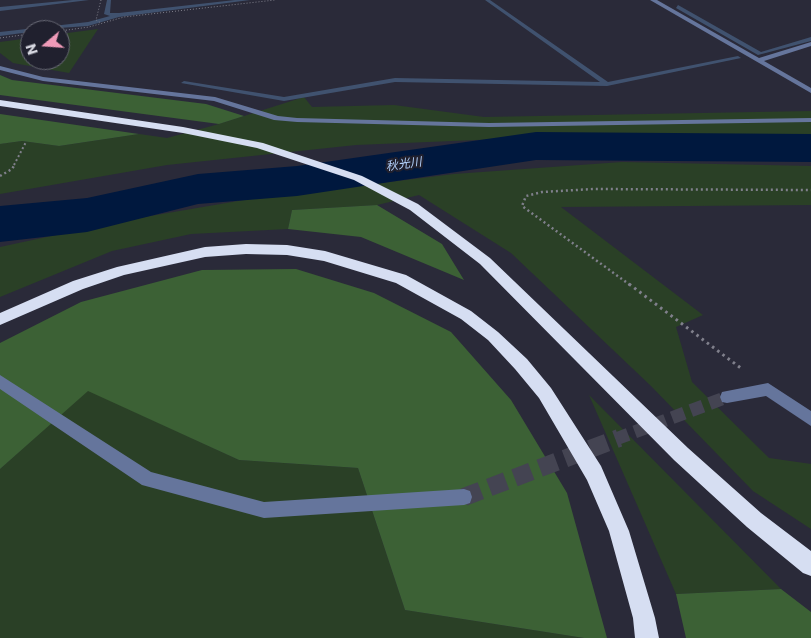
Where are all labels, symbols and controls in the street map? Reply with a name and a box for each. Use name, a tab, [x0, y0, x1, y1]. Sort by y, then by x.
north arrow	[20, 20, 70, 70]
text: N	[21, 41, 43, 57]
water label: 秋光川	[385, 155, 423, 175]

